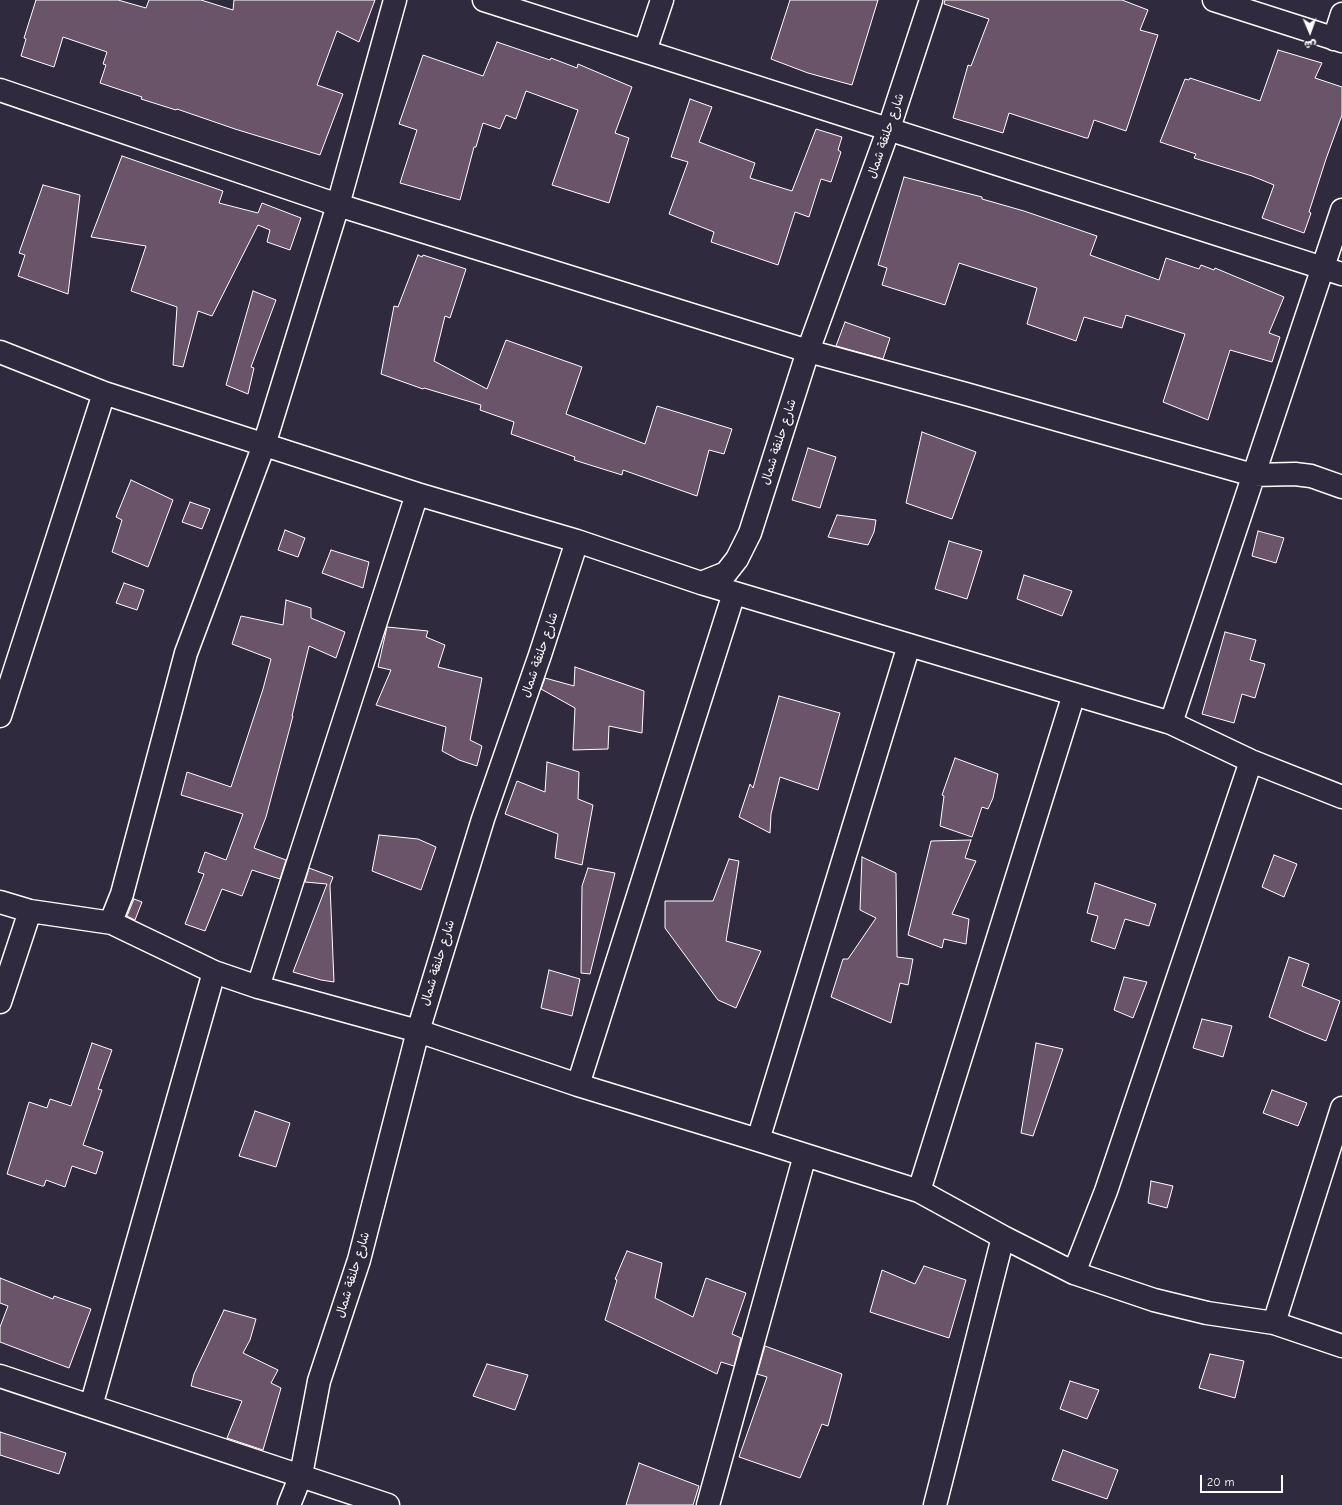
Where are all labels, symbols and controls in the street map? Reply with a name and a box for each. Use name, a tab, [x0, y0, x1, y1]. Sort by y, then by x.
north arrow	[1290, 12, 1330, 52]
text: ش	[1304, 38, 1317, 51]
street label: شارع حلنقة شمال	[865, 92, 907, 180]
street label: شارع حلنقة شمال	[758, 397, 800, 487]
street label: شارع حلنقة شمال	[519, 611, 561, 699]
street label: شارع حلنقة شمال	[418, 918, 458, 1008]
street label: شارع حلنقة شمال	[333, 1230, 373, 1320]
scale bar	[1202, 1467, 1285, 1493]
text: 20 m	[1207, 1475, 1235, 1489]

